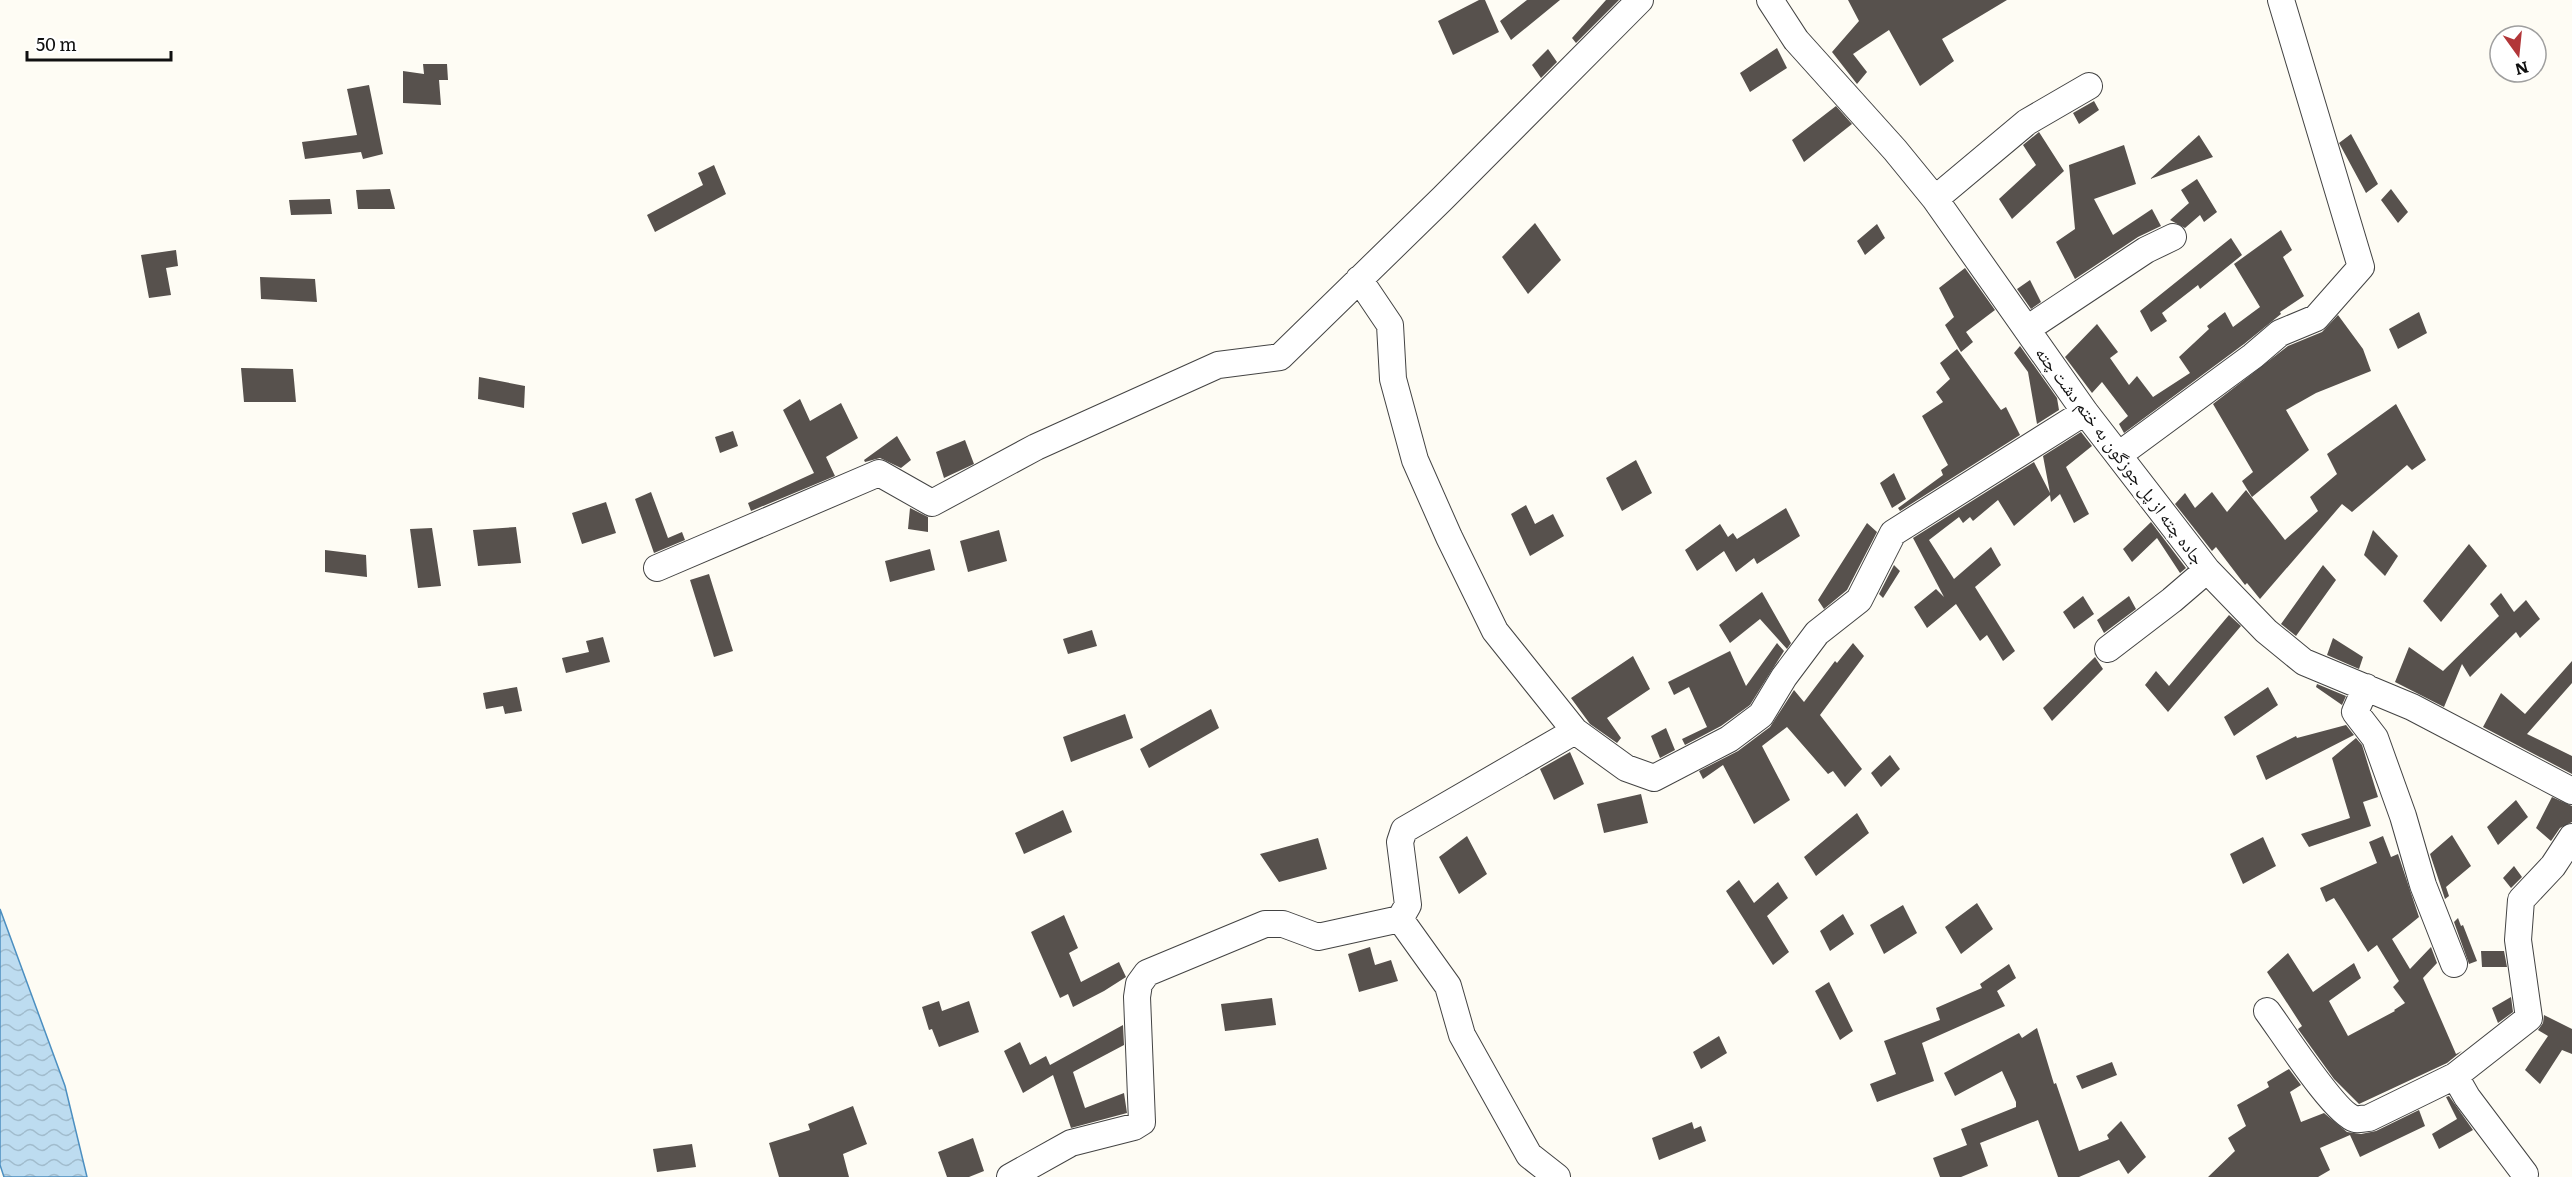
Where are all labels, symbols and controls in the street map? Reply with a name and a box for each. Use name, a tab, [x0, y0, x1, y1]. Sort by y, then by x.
scale bar	[27, 24, 171, 62]
north arrow	[2488, 24, 2548, 84]
text: 50 m	[36, 30, 77, 57]
text: N	[2513, 56, 2532, 83]
street label: جاده چته از پل جوزگون به ختم دشت چته	[2030, 340, 2212, 570]

